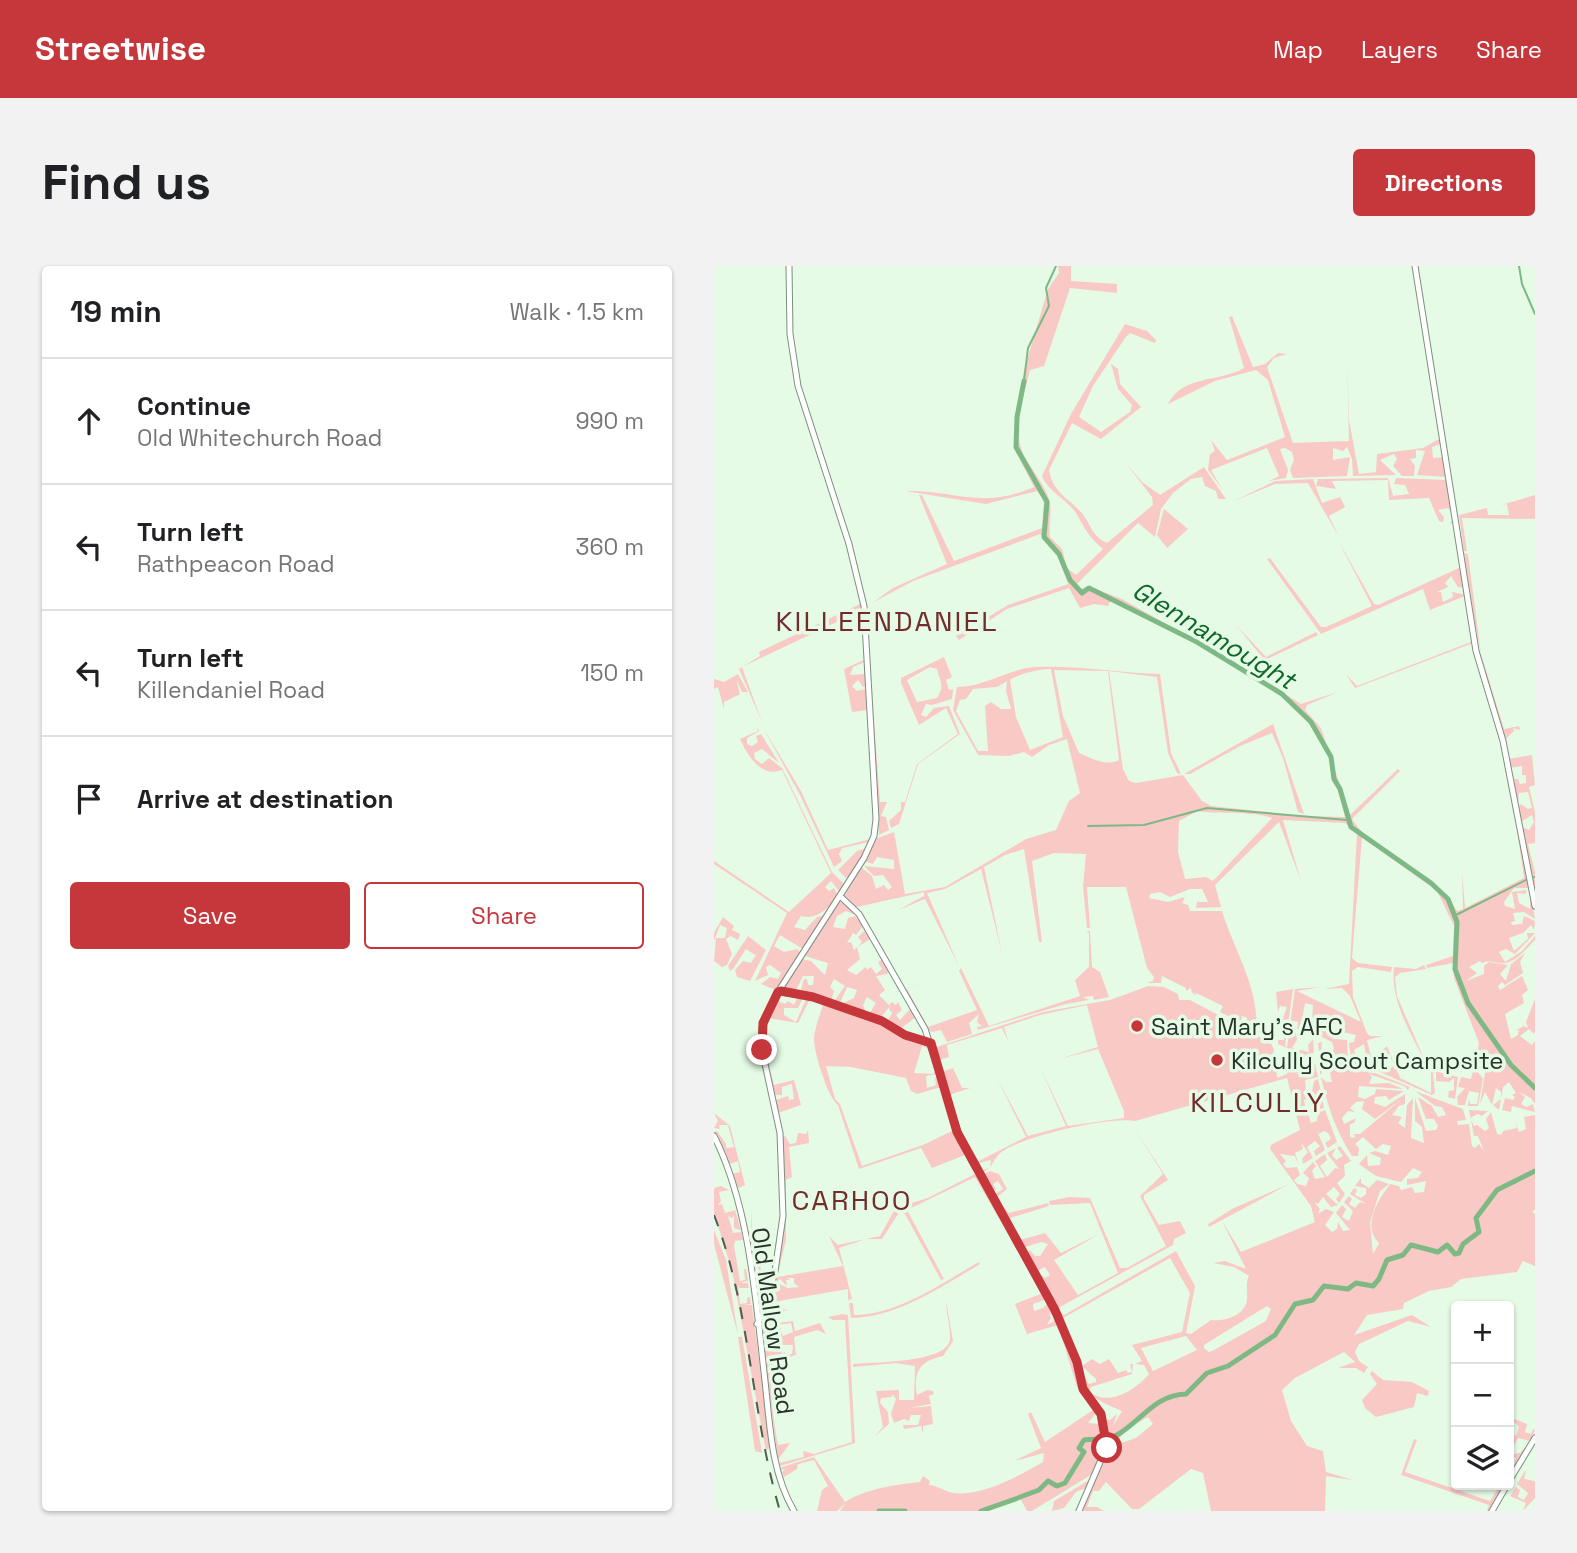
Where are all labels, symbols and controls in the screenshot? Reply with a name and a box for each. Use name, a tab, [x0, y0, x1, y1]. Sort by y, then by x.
text: Streetwise	[35, 28, 206, 70]
text: Map	[1273, 34, 1323, 65]
text: Layers	[1361, 34, 1438, 65]
text: Share	[1476, 34, 1542, 65]
button: Directions	[1353, 149, 1535, 216]
text: Find us	[42, 151, 211, 213]
text: 19 min	[70, 292, 162, 331]
text: Walk · 1.5 km	[509, 297, 644, 327]
text: Continue	[137, 389, 251, 423]
icon: ahead	[70, 402, 108, 440]
text: 990 m	[575, 406, 644, 436]
text: Old Whitechurch Road	[137, 423, 382, 453]
text: Turn left	[137, 515, 244, 549]
icon: left	[70, 528, 108, 566]
text: 360 m	[576, 532, 644, 562]
text: Rathpeacon Road	[137, 549, 334, 579]
water label: Glennamought	[1126, 573, 1303, 698]
district label: KILLEENDANIEL	[775, 603, 999, 639]
text: Turn left	[137, 641, 244, 675]
icon: left	[70, 654, 108, 692]
text: 150 m	[580, 658, 644, 688]
text: Killendaniel Road	[137, 675, 325, 705]
icon: arrive	[70, 780, 108, 818]
text: Arrive at destination	[137, 782, 394, 816]
button: Save	[70, 882, 350, 949]
button: Share	[364, 882, 644, 949]
place label: Saint Mary's AFC	[1151, 1011, 1343, 1042]
marker: Saint Mary's AFC	[1129, 1018, 1145, 1034]
route end	[746, 1034, 777, 1065]
place label: Kilcully Scout Campsite	[1231, 1045, 1503, 1076]
marker: Kilcully Scout Campsite	[1209, 1052, 1225, 1068]
district label: KILCULLY	[1190, 1084, 1326, 1120]
district label: CARHOO	[792, 1182, 912, 1218]
street label: Old Mallow Road	[745, 1225, 801, 1417]
map controls	[1451, 1301, 1514, 1490]
button: +	[1451, 1301, 1514, 1364]
button: −	[1451, 1364, 1514, 1427]
button: layers	[1451, 1427, 1514, 1490]
route start	[1091, 1432, 1122, 1463]

